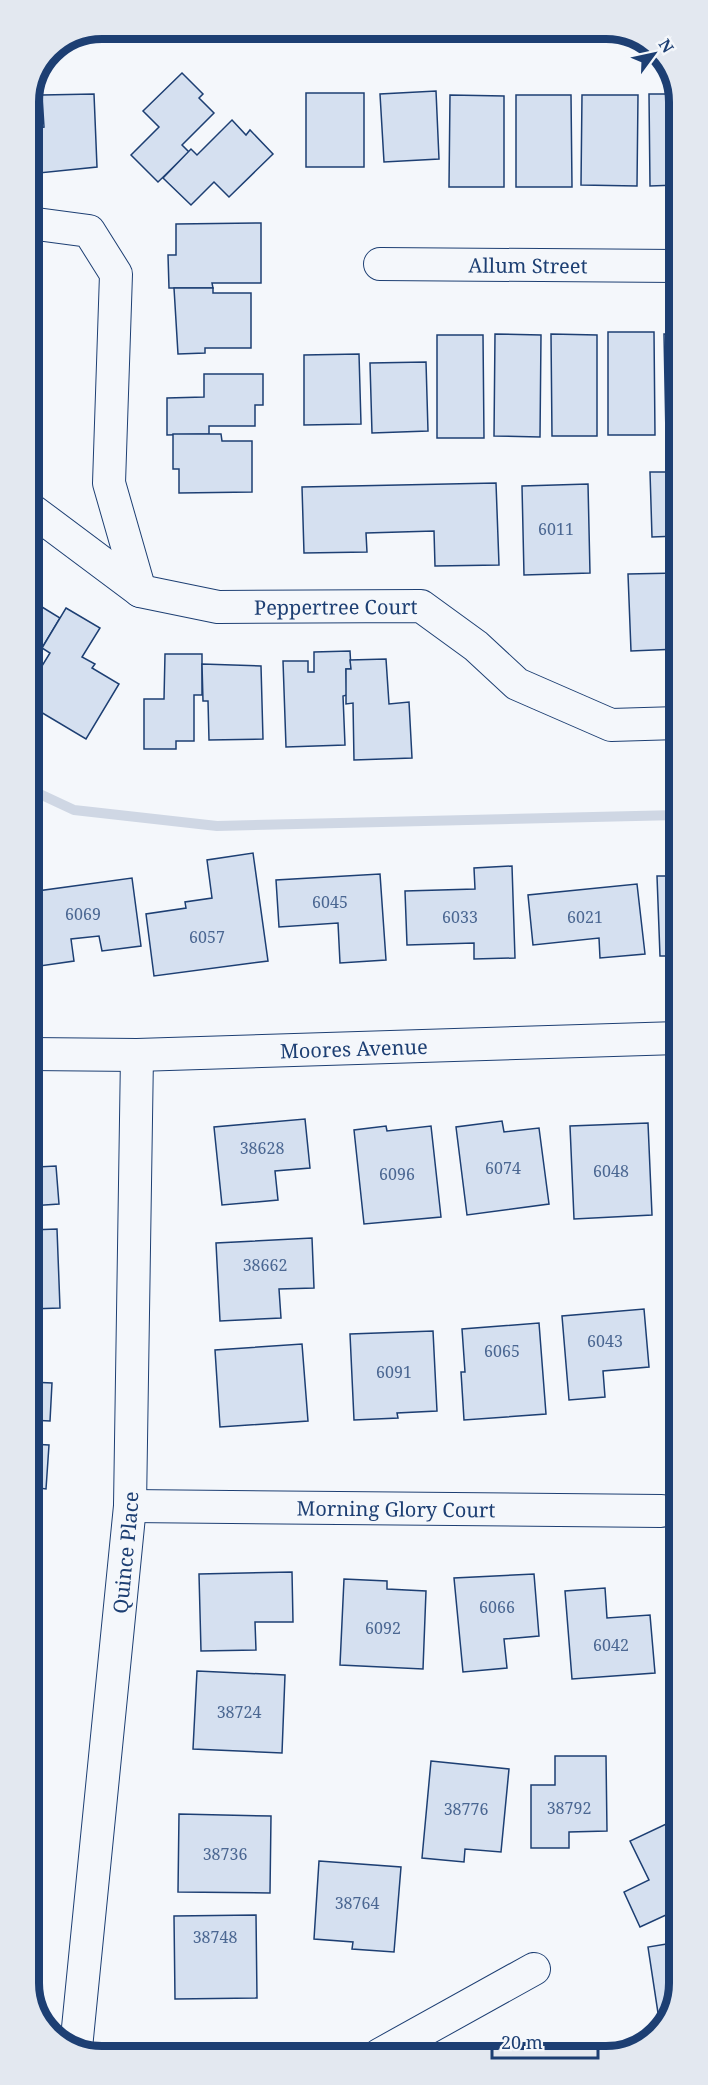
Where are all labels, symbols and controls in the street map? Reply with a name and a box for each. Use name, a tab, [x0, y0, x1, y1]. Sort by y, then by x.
north arrow	[624, 24, 684, 84]
text: N	[654, 35, 679, 57]
street label: Allum Street	[468, 251, 588, 279]
house number: 6011	[538, 518, 574, 540]
street label: Peppertree Court	[254, 593, 418, 620]
house number: 6045	[312, 891, 348, 913]
house number: 6069	[65, 903, 101, 925]
house number: 6033	[442, 906, 478, 928]
house number: 6021	[567, 906, 603, 928]
house number: 6057	[189, 926, 225, 948]
street label: Moores Avenue	[280, 1032, 428, 1064]
house number: 38628	[240, 1137, 284, 1159]
house number: 6074	[485, 1157, 521, 1179]
house number: 6048	[593, 1160, 629, 1182]
house number: 6096	[379, 1163, 415, 1185]
house number: 38662	[243, 1254, 287, 1276]
house number: 6043	[587, 1330, 623, 1352]
house number: 6065	[484, 1340, 520, 1362]
house number: 6091	[376, 1361, 412, 1383]
street label: Quince Place	[106, 1491, 144, 1615]
street label: Morning Glory Court	[296, 1494, 496, 1523]
house number: 6066	[479, 1596, 515, 1618]
house number: 6092	[365, 1617, 401, 1639]
house number: 6042	[593, 1634, 629, 1656]
house number: 38724	[217, 1701, 261, 1723]
house number: 38792	[547, 1797, 591, 1819]
house number: 38776	[444, 1798, 488, 1820]
house number: 38736	[203, 1843, 247, 1865]
house number: 38764	[335, 1892, 379, 1914]
house number: 38748	[193, 1926, 237, 1948]
scale bar	[492, 2022, 598, 2060]
text: 20 m	[501, 2030, 543, 2054]

